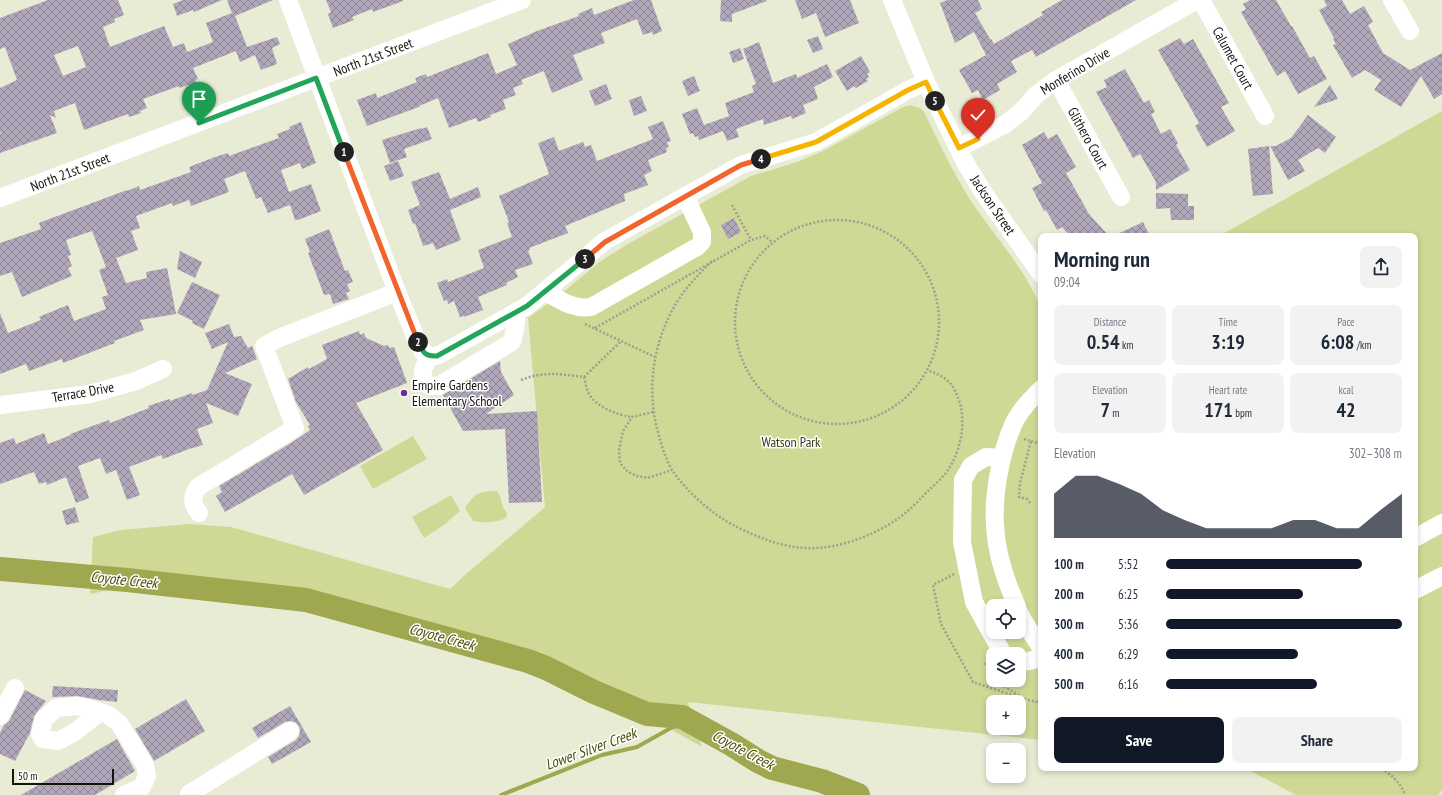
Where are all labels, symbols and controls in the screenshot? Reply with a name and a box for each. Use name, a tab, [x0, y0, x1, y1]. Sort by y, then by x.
street label: Calumet Court	[1208, 23, 1258, 93]
street label: North 21st Street	[331, 34, 416, 80]
street label: Monferino Drive	[1037, 43, 1113, 99]
pin	[182, 82, 216, 123]
icon: arrive	[188, 88, 210, 110]
pin: 5	[925, 91, 945, 111]
text: 5	[932, 94, 938, 108]
pin	[961, 98, 995, 139]
icon: check	[967, 104, 989, 126]
street label: Glithero Court	[1064, 104, 1112, 172]
pin: 1	[334, 142, 354, 162]
text: 1	[341, 145, 347, 159]
street label: North 21st Street	[28, 149, 113, 195]
pin: 4	[751, 149, 771, 169]
text: 4	[758, 152, 764, 166]
street label: Jackson Street	[966, 171, 1020, 238]
text: Morning run	[1054, 245, 1150, 273]
button: share	[1360, 246, 1402, 288]
pin: 3	[575, 249, 595, 269]
text: 3	[582, 252, 588, 266]
text: 09:04	[1054, 274, 1080, 291]
text: Distance	[1094, 315, 1126, 329]
text: Time	[1218, 315, 1238, 329]
text: Pace	[1337, 315, 1355, 329]
text: 0.54	[1087, 329, 1120, 355]
text: 3:19	[1211, 329, 1245, 355]
text: 6:08	[1321, 329, 1354, 355]
pin: 2	[408, 332, 428, 352]
text: 2	[415, 335, 421, 349]
text: km	[1120, 338, 1133, 352]
text: /km	[1354, 338, 1371, 352]
place label: Empire Gardens Elementary School	[412, 376, 502, 410]
street label: Terrace Drive	[51, 378, 116, 406]
text: Elevation	[1092, 383, 1128, 397]
text: Heart rate	[1209, 383, 1247, 397]
text: kcal	[1338, 383, 1354, 397]
marker: Empire Gardens Elementary School	[399, 388, 409, 398]
text: 7	[1100, 397, 1110, 423]
text: 171	[1204, 397, 1233, 423]
text: 42	[1336, 397, 1356, 423]
text: m	[1110, 406, 1120, 420]
text: bpm	[1233, 406, 1252, 420]
park label: Watson Park	[761, 433, 821, 451]
text: Elevation	[1054, 445, 1096, 462]
text: 302–308 m	[1349, 445, 1402, 462]
text: 100 m	[1054, 556, 1084, 573]
text: 5:52	[1118, 556, 1138, 573]
water label: Coyote Creek	[90, 567, 161, 593]
text: 200 m	[1054, 586, 1084, 603]
text: 6:25	[1118, 586, 1138, 603]
map controls	[986, 599, 1026, 783]
button: locate	[986, 599, 1026, 639]
text: 300 m	[1054, 616, 1084, 633]
text: 5:36	[1118, 616, 1138, 633]
water label: Coyote Creek	[407, 619, 479, 655]
text: 400 m	[1054, 646, 1084, 663]
text: 6:29	[1118, 646, 1138, 663]
button: layers	[986, 647, 1026, 687]
text: 500 m	[1054, 676, 1084, 693]
text: 6:16	[1118, 676, 1138, 693]
button: +	[986, 695, 1026, 735]
button: Save	[1054, 717, 1224, 763]
button: Share	[1232, 717, 1402, 763]
water label: Lower Silver Creek	[543, 723, 641, 774]
water label: Coyote Creek	[709, 725, 779, 775]
button: −	[986, 743, 1026, 783]
scale bar	[12, 767, 114, 786]
text: 50 m	[18, 769, 37, 783]

